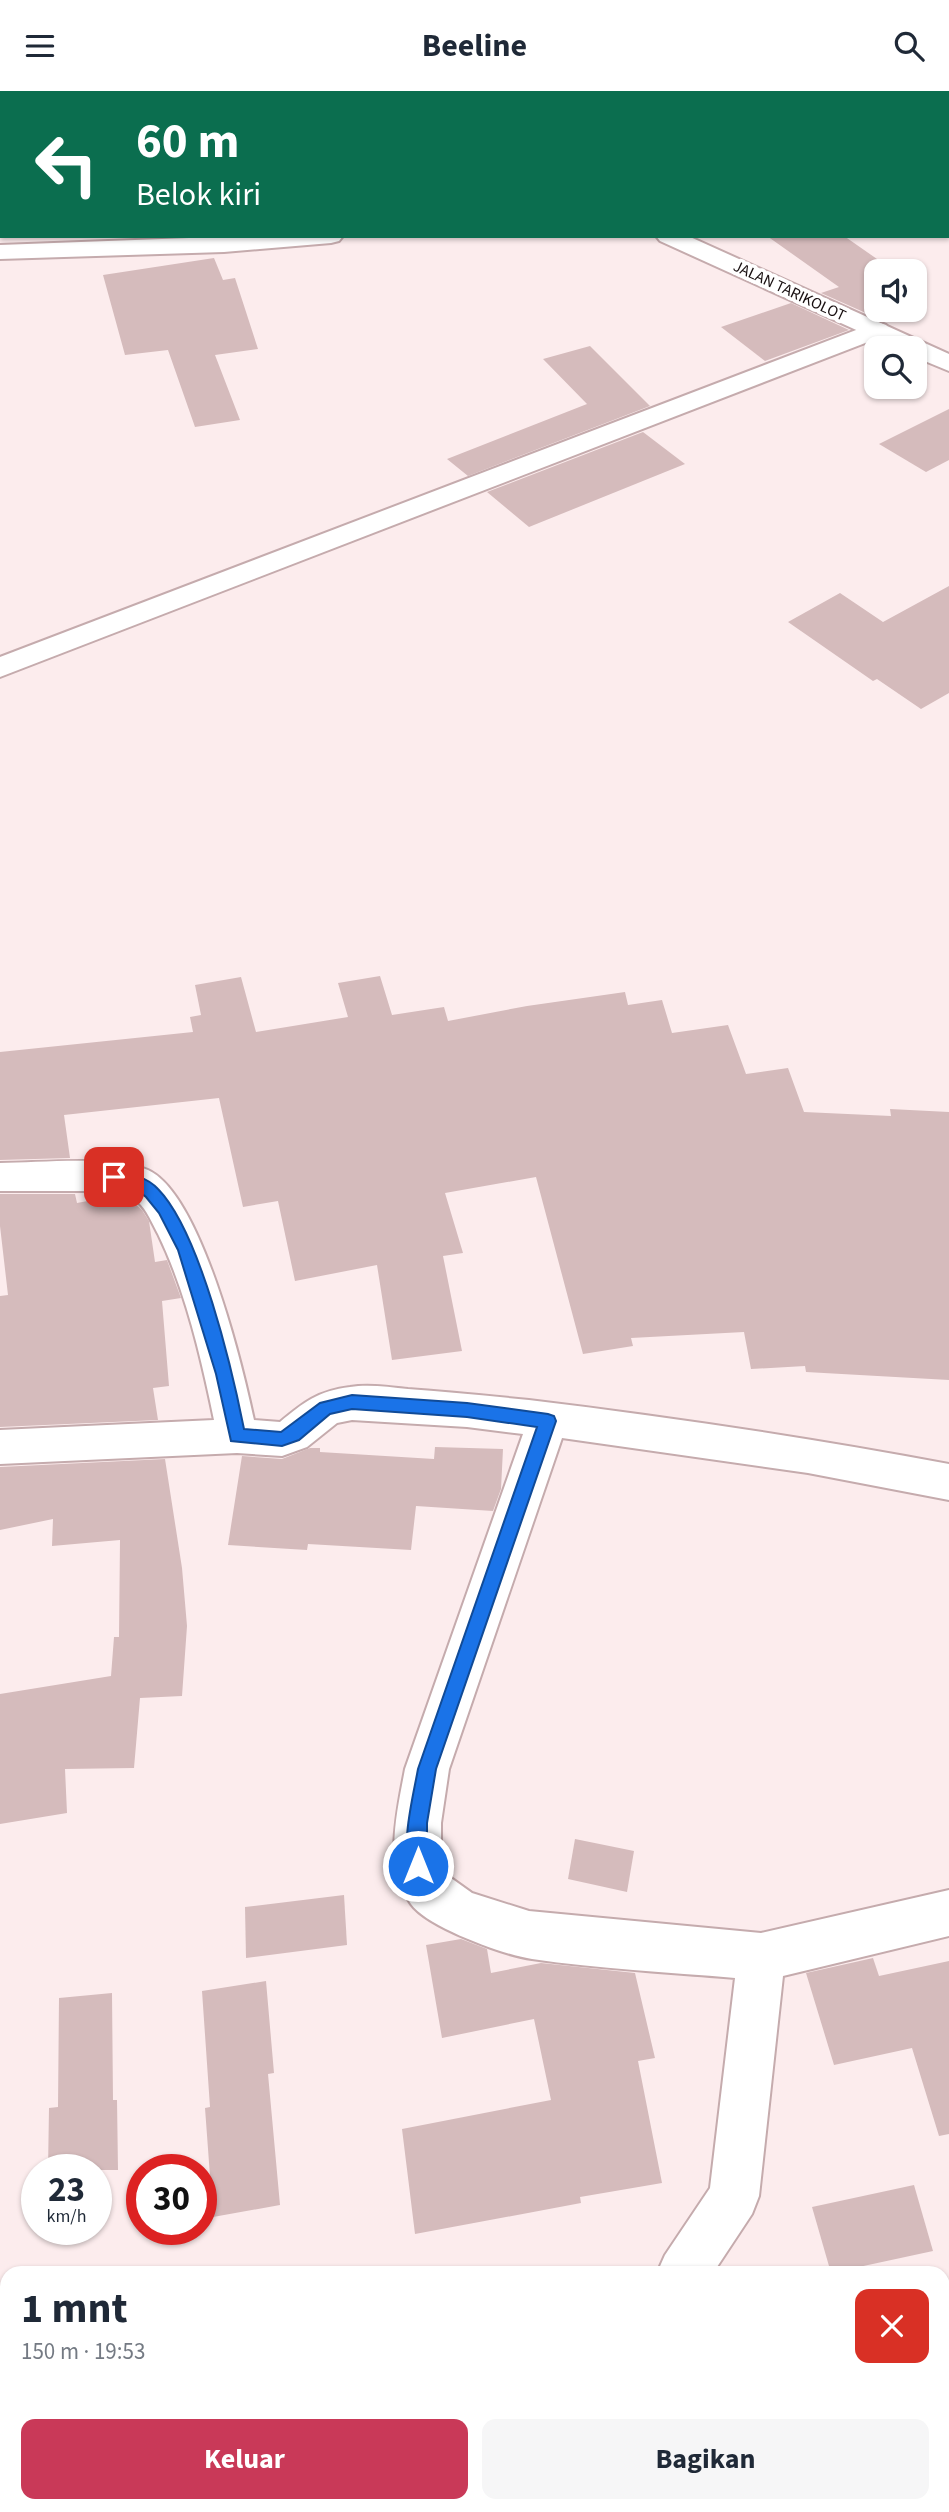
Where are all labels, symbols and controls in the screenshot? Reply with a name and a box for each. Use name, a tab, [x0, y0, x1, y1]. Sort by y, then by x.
text: Beeline	[422, 23, 527, 69]
icon: menu	[21, 27, 59, 65]
icon: search	[890, 27, 928, 65]
text: 60 m	[136, 107, 240, 177]
icon: left	[21, 119, 112, 210]
text: Belok kiri	[136, 172, 261, 218]
street label: JALAN TARIKOLOT	[730, 255, 850, 327]
map controls	[864, 259, 927, 399]
button: sound	[864, 259, 927, 322]
button: search	[864, 336, 927, 399]
pin	[84, 1147, 144, 1207]
icon: arrive	[95, 1158, 133, 1196]
position arrow	[381, 1829, 455, 1903]
speed limit sign: 30	[126, 2154, 217, 2245]
text: 23	[48, 2165, 85, 2215]
text: km/h	[47, 2204, 86, 2229]
text: 1 mnt	[21, 2279, 128, 2339]
button: close	[855, 2289, 929, 2363]
text: 150 m · 19:53	[21, 2335, 145, 2368]
button: Keluar	[21, 2419, 468, 2499]
button: Bagikan	[482, 2419, 929, 2499]

